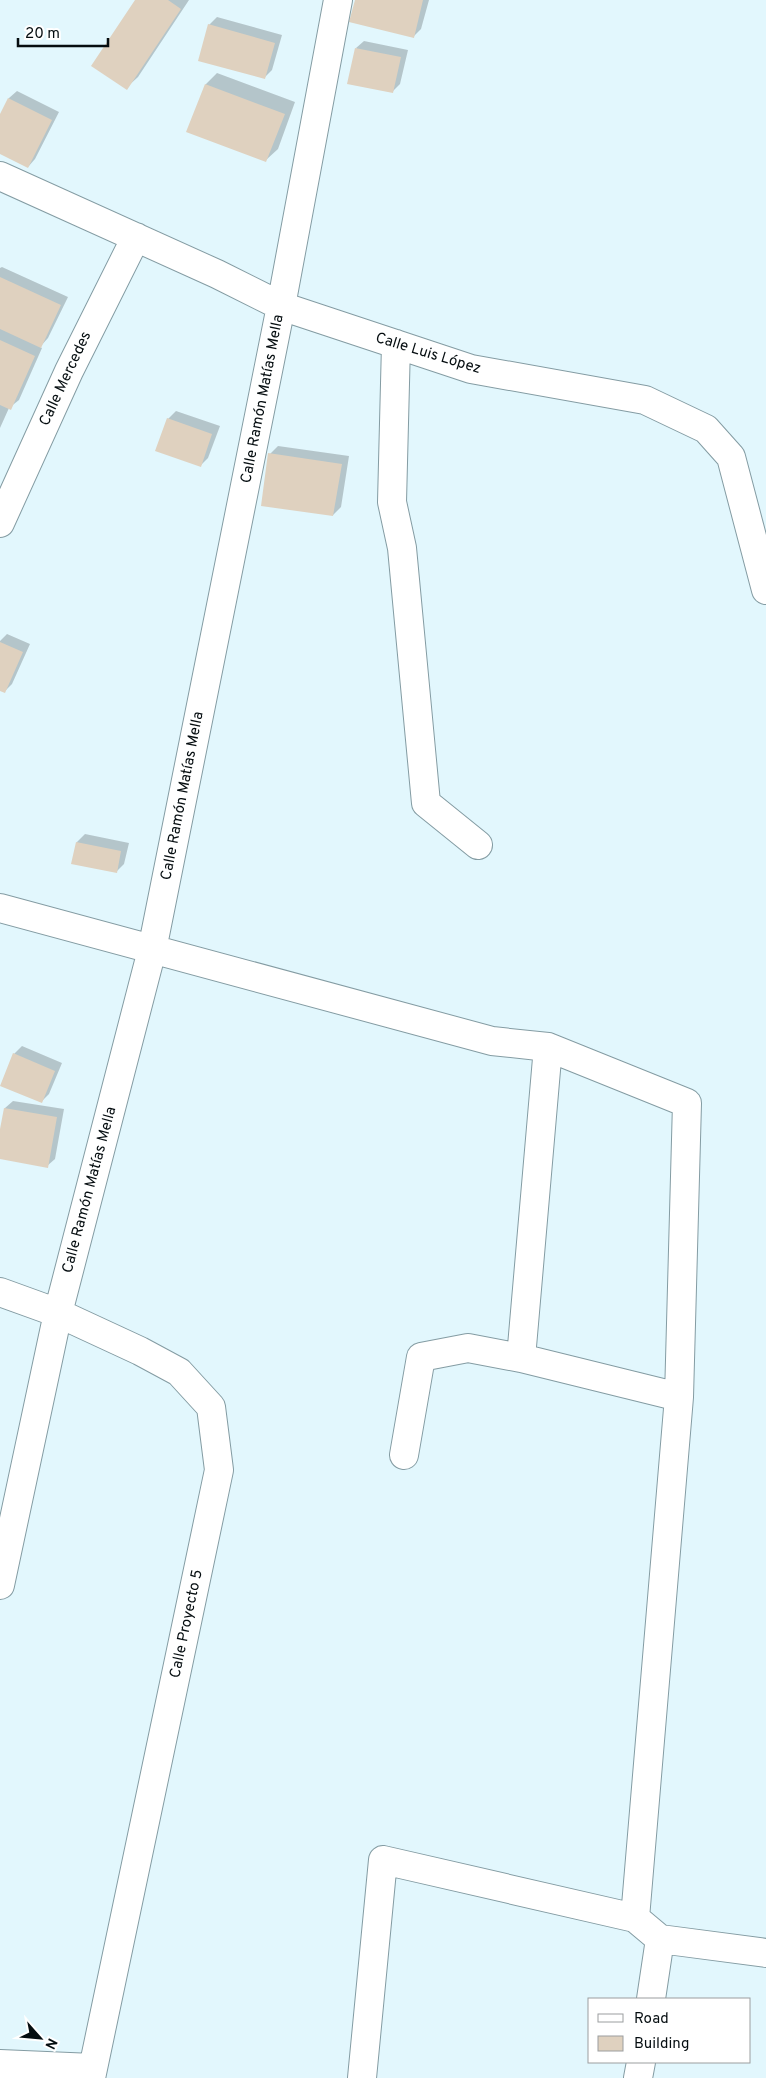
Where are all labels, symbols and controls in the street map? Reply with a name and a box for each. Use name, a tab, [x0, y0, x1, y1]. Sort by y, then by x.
scale bar	[18, 15, 108, 47]
text: 20 m	[25, 25, 60, 44]
street label: Calle Ramón Matías Mella	[237, 313, 289, 485]
street label: Calle Mercedes	[36, 329, 96, 429]
street label: Calle Luis López	[373, 329, 483, 379]
street label: Calle Ramón Matías Mella	[157, 710, 209, 882]
street label: Calle Ramón Matías Mella	[59, 1105, 121, 1275]
street label: Calle Proyecto 5	[166, 1568, 208, 1680]
legend	[588, 1998, 751, 2063]
text: Road	[634, 2010, 669, 2029]
north arrow	[15, 2013, 65, 2063]
text: N	[40, 2035, 60, 2052]
text: Building	[634, 2035, 689, 2054]

